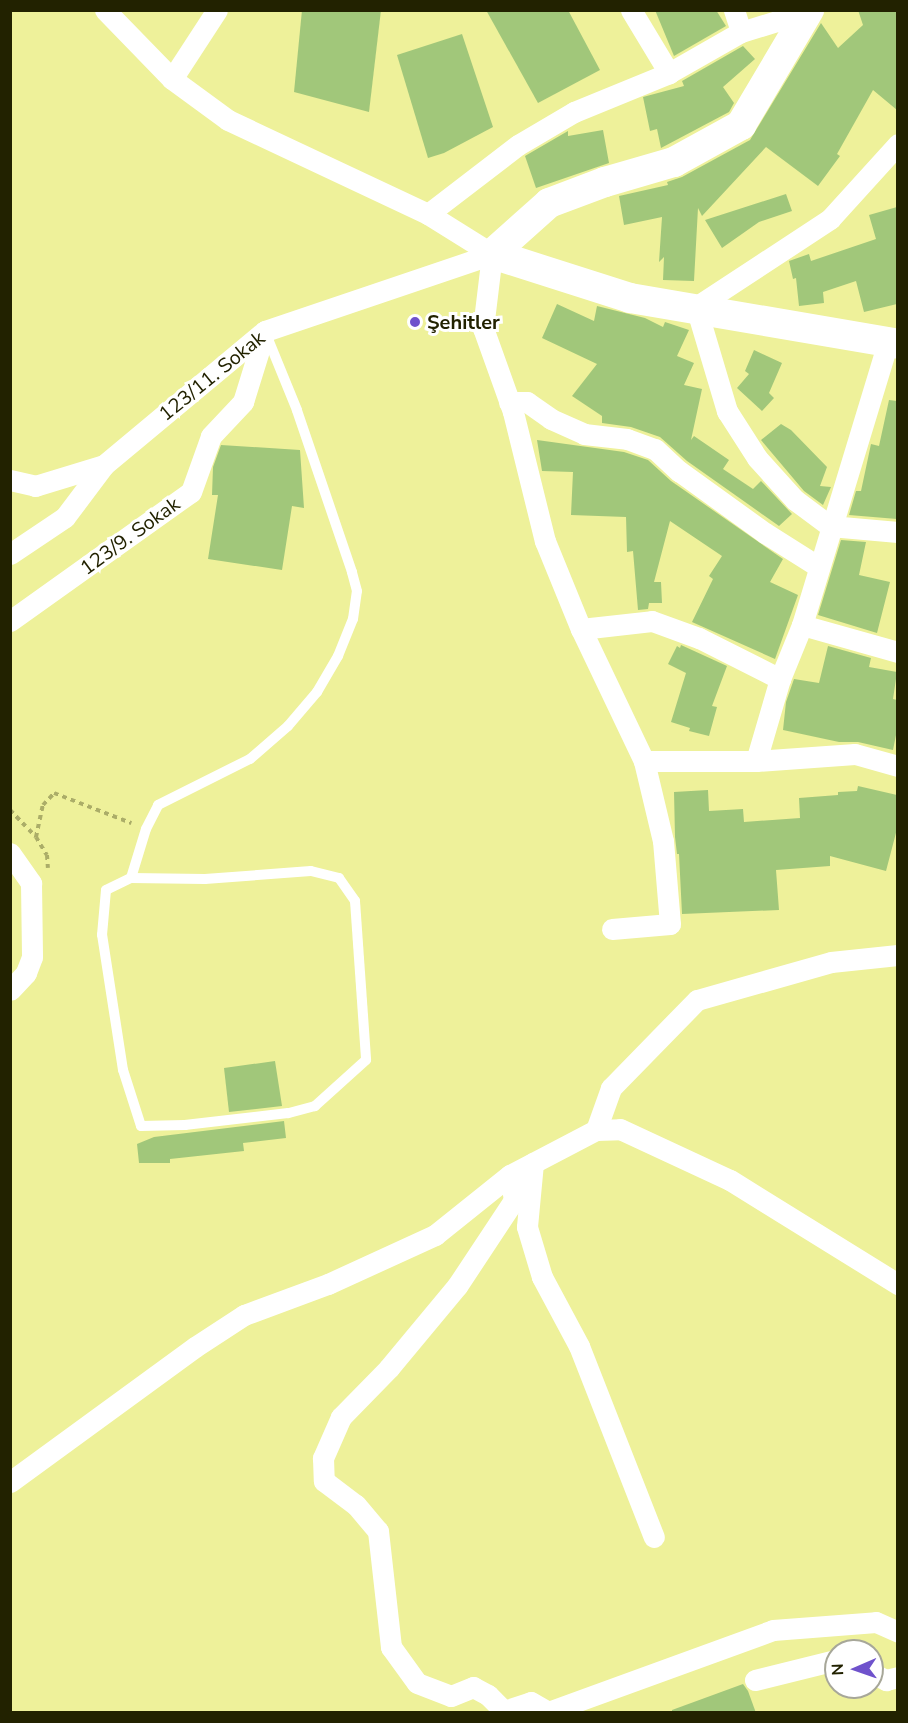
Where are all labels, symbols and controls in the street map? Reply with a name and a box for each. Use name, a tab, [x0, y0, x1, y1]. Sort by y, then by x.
place label: Şehitler	[427, 310, 500, 334]
marker: Şehitler	[408, 315, 422, 329]
street label: 123/11. Sokak	[154, 326, 270, 426]
street label: 123/9. Sokak	[76, 492, 184, 580]
north arrow	[824, 1639, 884, 1699]
text: N	[827, 1663, 849, 1676]

